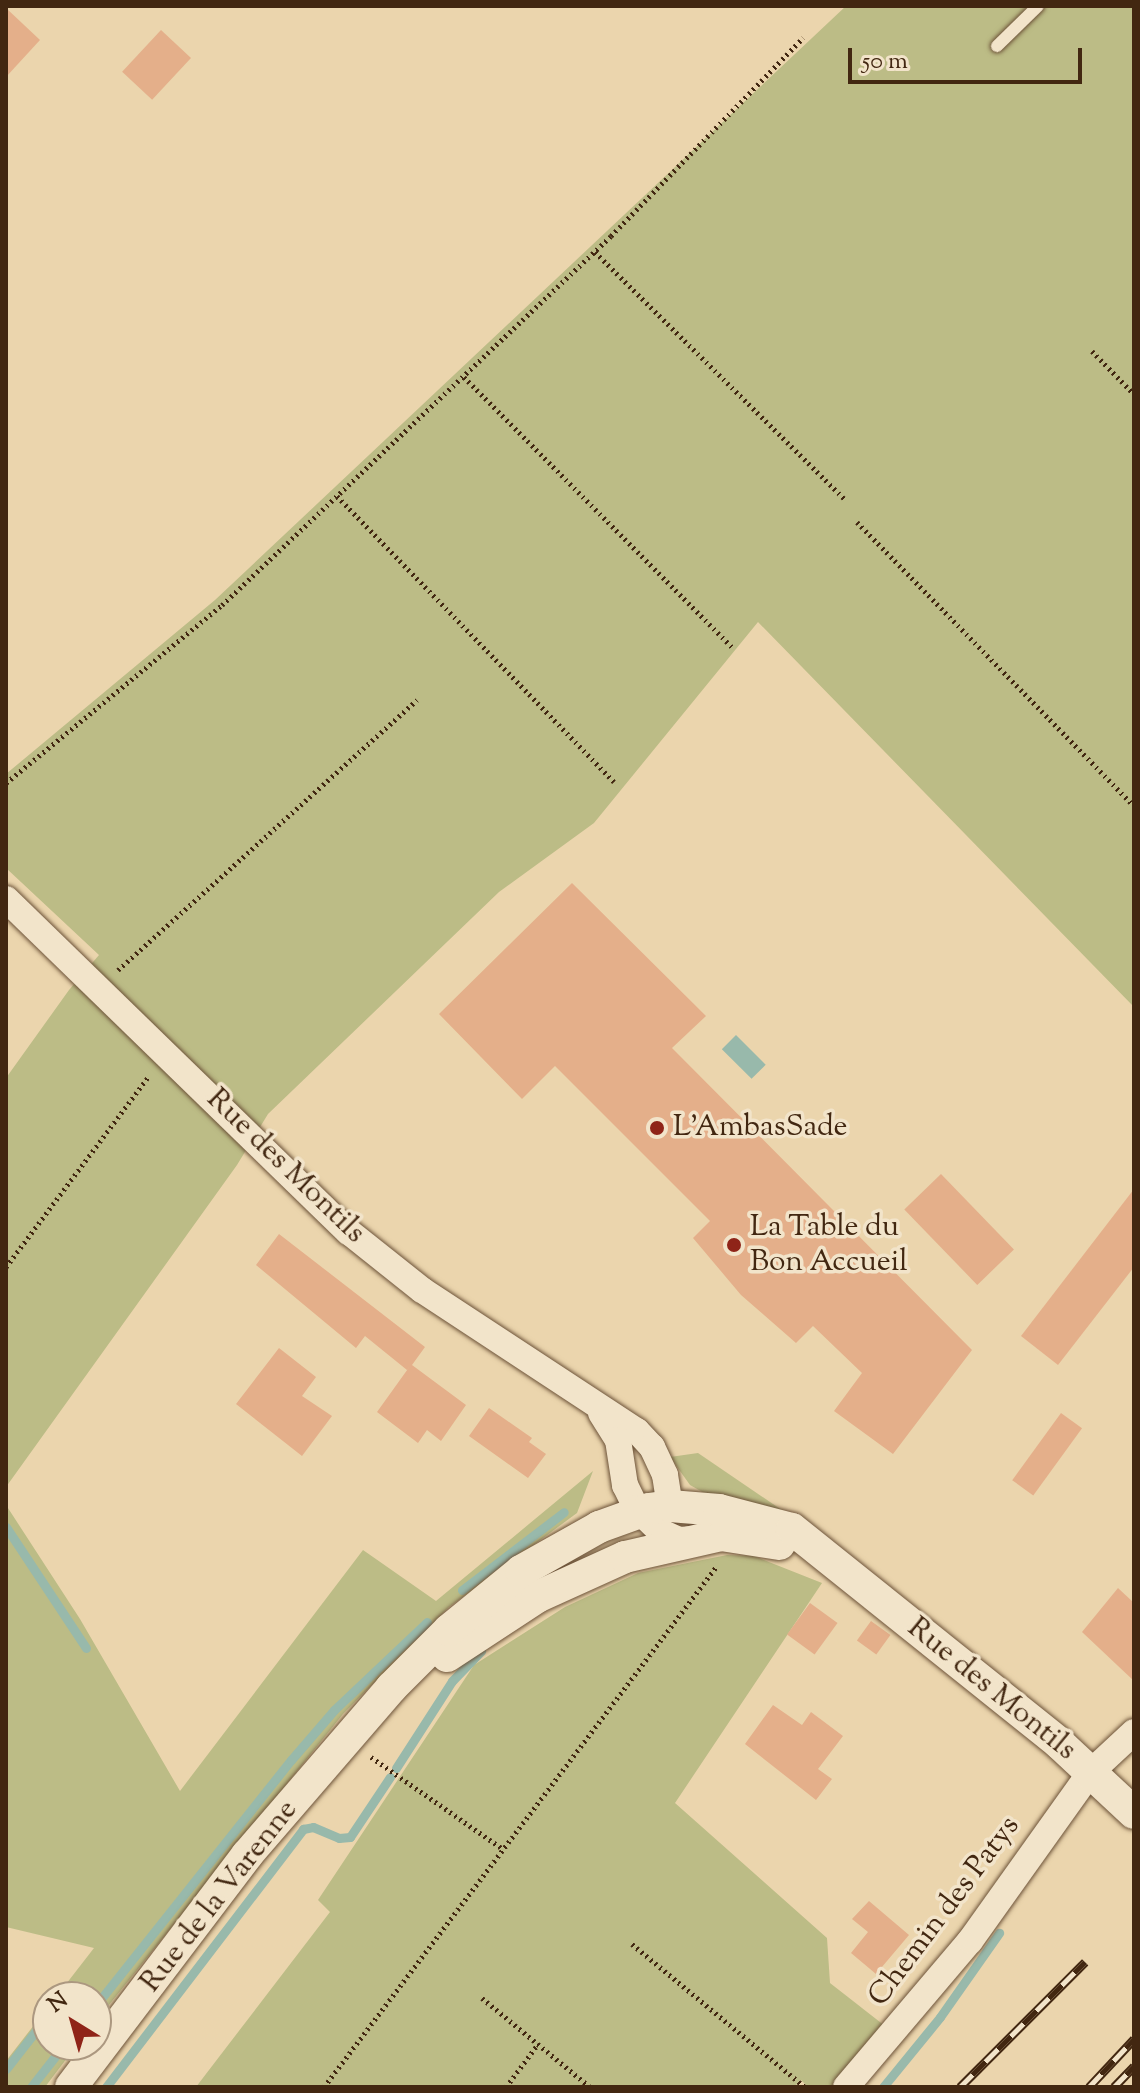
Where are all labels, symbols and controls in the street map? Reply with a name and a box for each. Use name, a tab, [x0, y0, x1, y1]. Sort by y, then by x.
scale bar	[852, 32, 1086, 82]
text: 50 m	[862, 45, 908, 79]
street label: Rue des Montils	[198, 1082, 372, 1252]
place label: L'AmbasSade	[673, 1110, 848, 1146]
marker: L'AmbasSade	[648, 1119, 666, 1137]
place label: La Table du Bon Accueil	[750, 1210, 908, 1280]
marker: La Table du Bon Accueil	[725, 1236, 743, 1254]
street label: Rue des Montils	[899, 1611, 1083, 1769]
street label: Rue de la Varenne	[134, 1794, 306, 2000]
street label: Chemin des Patys	[862, 1810, 1028, 2014]
north arrow	[32, 1981, 112, 2061]
text: N	[42, 1985, 75, 2021]

